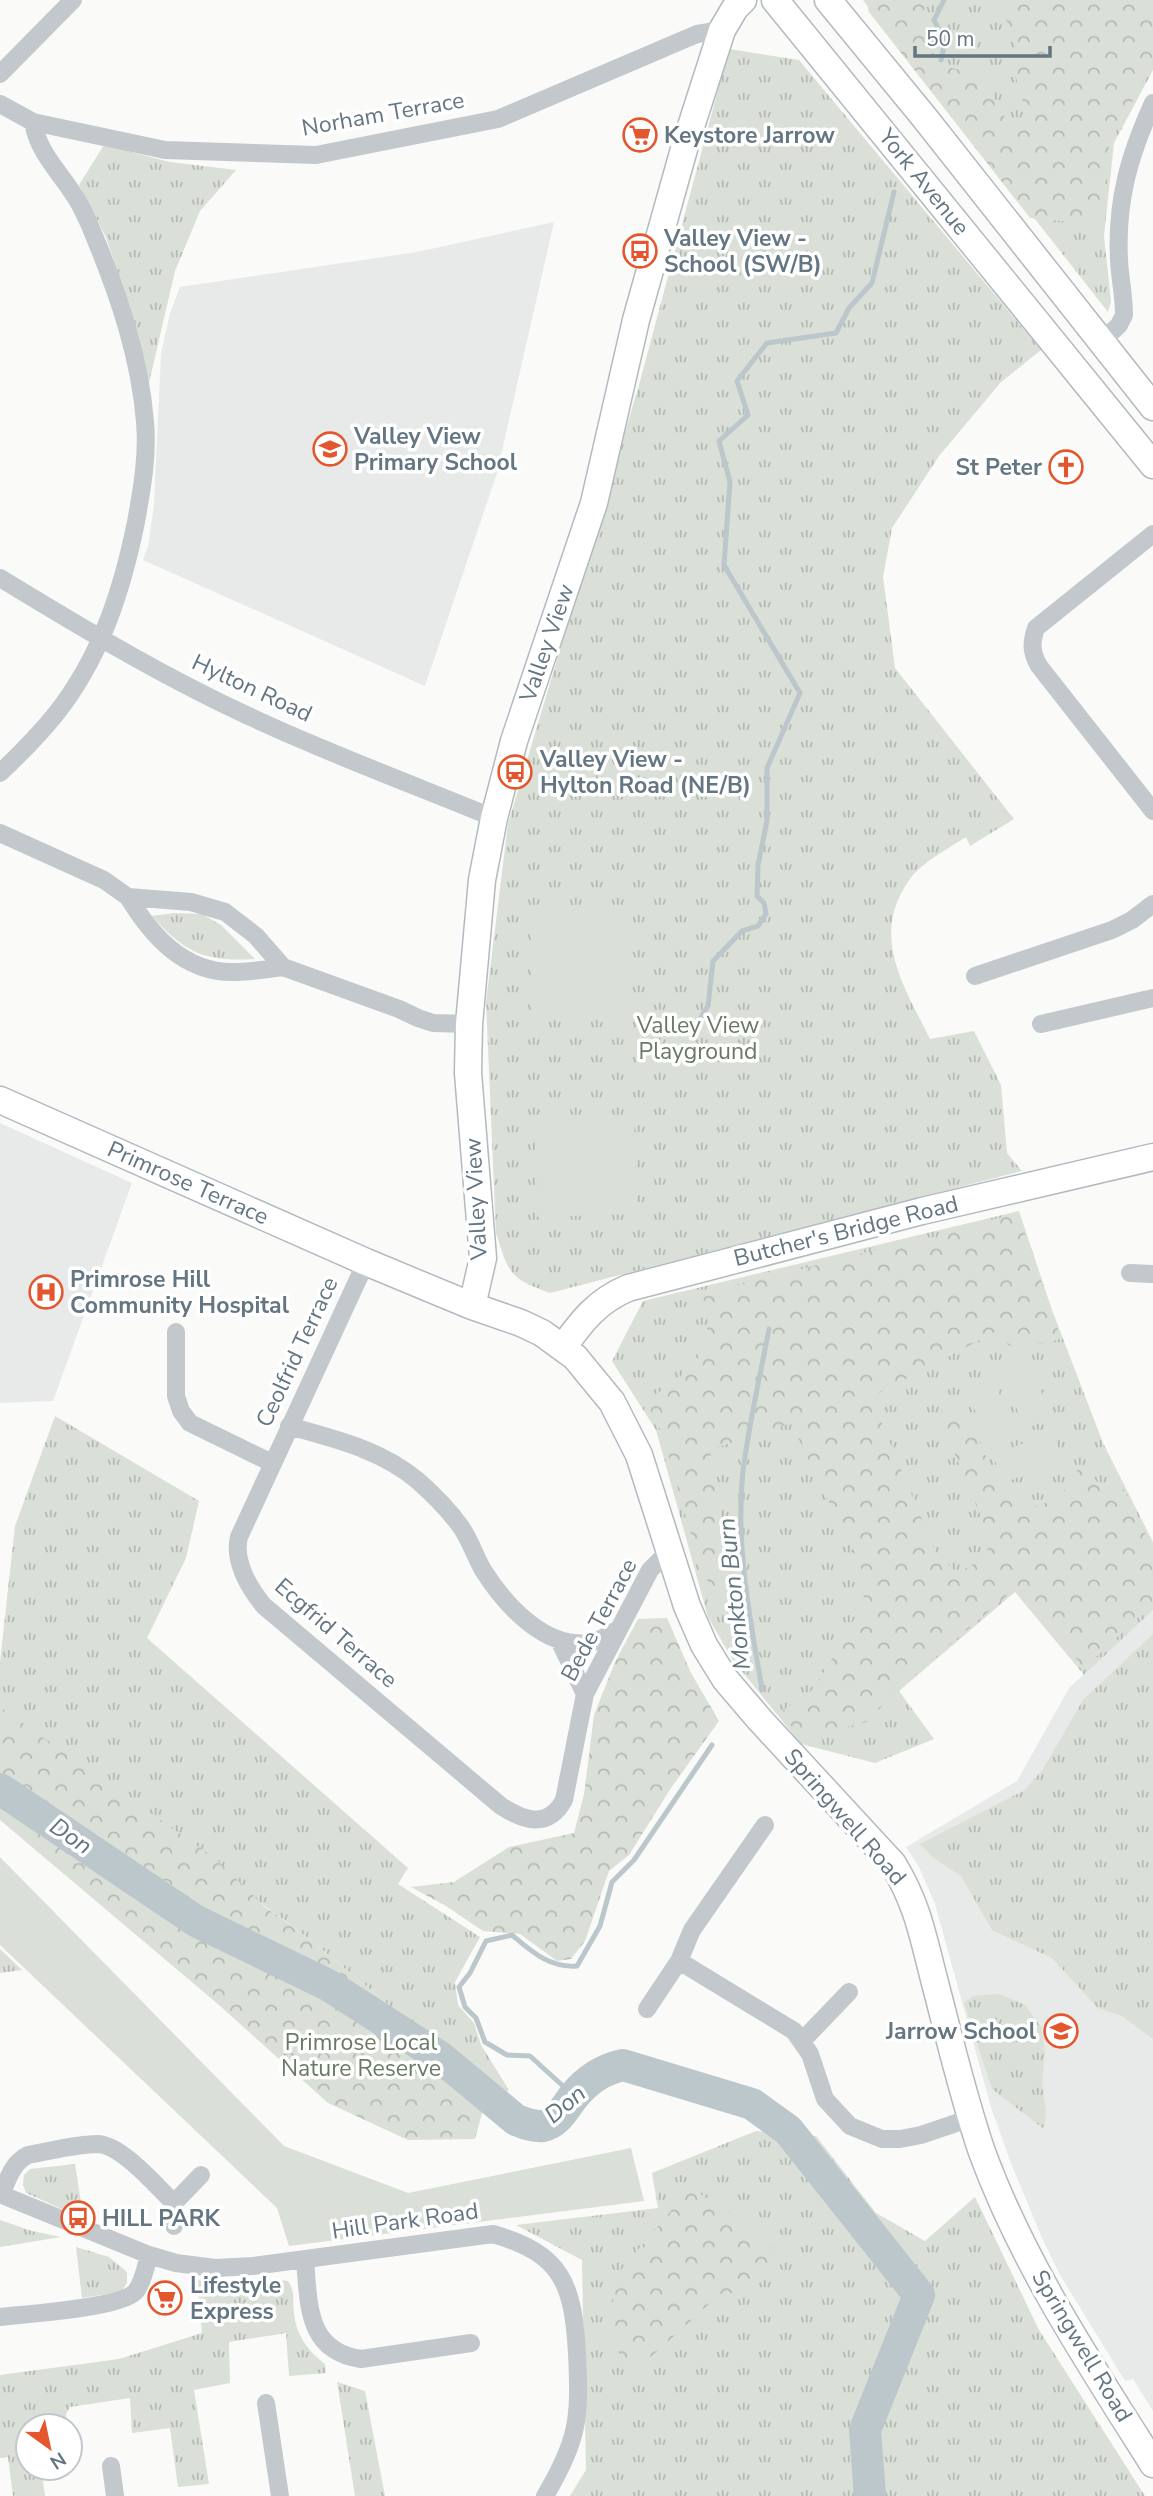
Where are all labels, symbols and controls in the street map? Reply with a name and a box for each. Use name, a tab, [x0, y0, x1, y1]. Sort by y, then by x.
scale bar	[915, 14, 1050, 58]
text: 50 m	[926, 25, 975, 53]
street label: Norham Terrace	[299, 84, 467, 144]
supermarket icon: Keystore Jarrow	[621, 116, 659, 154]
place label: Keystore Jarrow	[664, 120, 835, 151]
street label: York Avenue	[871, 121, 977, 242]
place label: Valley View - School (SW/B)	[663, 223, 822, 280]
bus stop icon: Valley View - School (SW/B)	[621, 232, 659, 270]
place label: Valley View Primary School	[353, 421, 518, 478]
school or university icon: Valley View Primary School	[311, 430, 349, 468]
church icon: St Peter	[1047, 448, 1085, 486]
place label: St Peter	[956, 452, 1042, 483]
street label: Valley View	[512, 580, 582, 707]
street label: Hylton Road	[187, 647, 317, 729]
place label: Valley View - Hylton Road (NE/B)	[539, 744, 751, 801]
bus stop icon: Valley View - Hylton Road (NE/B)	[496, 753, 534, 791]
park label: Valley View Playground	[636, 1010, 759, 1067]
street label: Primrose Terrace	[103, 1134, 273, 1232]
street label: Valley View	[457, 1137, 495, 1262]
street label: Butcher's Bridge Road	[731, 1188, 961, 1274]
place label: Primrose Hill Community Hospital	[70, 1264, 290, 1321]
street label: Ceolfrid Terrace	[249, 1272, 345, 1432]
hospital icon: Primrose Hill Community Hospital	[27, 1273, 65, 1311]
water label: Monkton Burn	[710, 1516, 758, 1672]
street label: Bede Terrace	[554, 1553, 644, 1687]
street label: Ecgfrid Terrace	[268, 1571, 404, 1695]
street label: Springwell Road	[777, 1742, 913, 1892]
water label: Don	[43, 1810, 99, 1862]
school or university icon: Jarrow School	[1042, 2012, 1080, 2050]
place label: Jarrow School	[885, 2016, 1037, 2047]
park label: Primrose Local Nature Reserve	[281, 2027, 441, 2084]
water label: Don	[538, 2077, 592, 2131]
street label: Hill Park Road	[330, 2195, 480, 2247]
bus stop icon: HILL PARK	[59, 2199, 97, 2237]
place label: HILL PARK	[102, 2203, 221, 2234]
street label: Springwell Road	[1024, 2264, 1140, 2428]
place label: Lifestyle Express	[190, 2270, 281, 2327]
supermarket icon: Lifestyle Express	[146, 2279, 184, 2317]
north arrow	[14, 2412, 84, 2482]
text: N	[45, 2446, 71, 2475]

